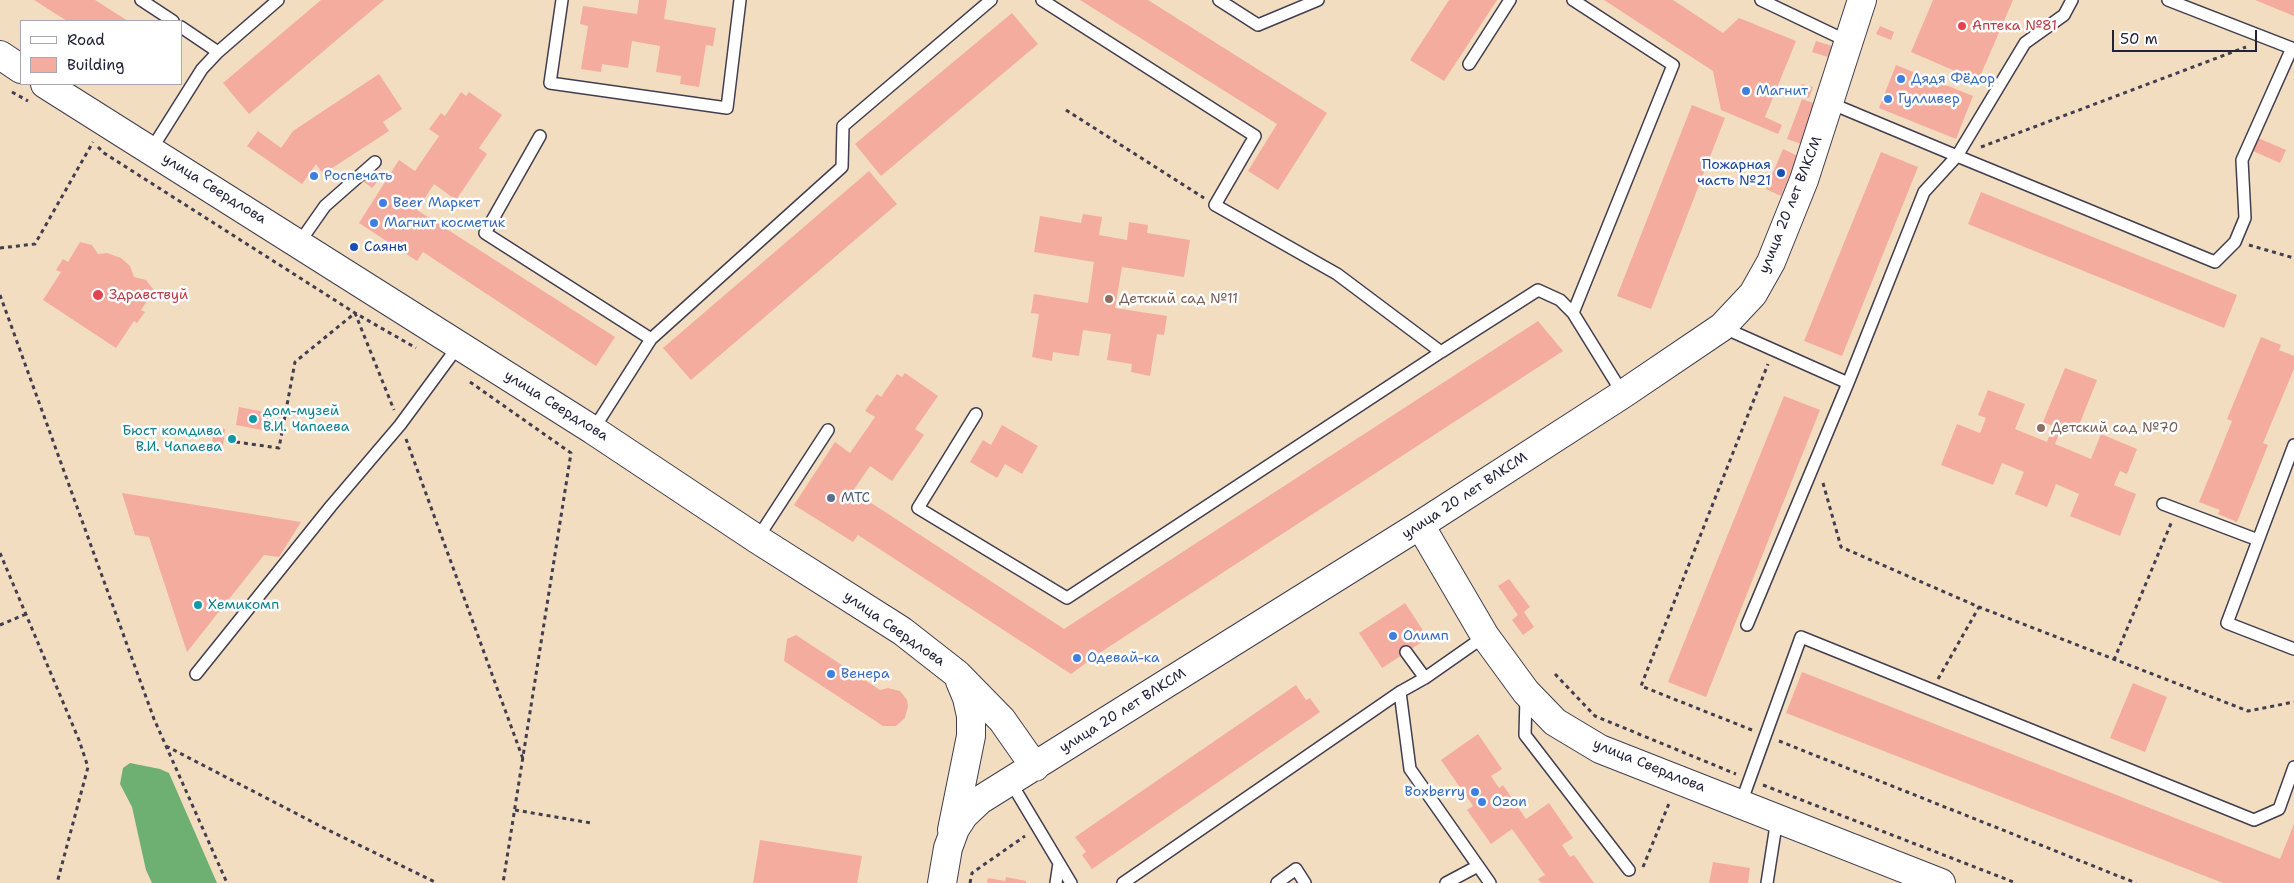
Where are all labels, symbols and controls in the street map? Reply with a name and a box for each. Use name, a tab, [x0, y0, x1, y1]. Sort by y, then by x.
place label: Аптека №81	[1972, 18, 2057, 34]
legend	[20, 20, 182, 85]
marker: Аптека №81	[1956, 20, 1968, 32]
scale bar	[2114, 20, 2259, 52]
text: 50 m	[2120, 29, 2158, 49]
text: Road	[67, 30, 105, 50]
text: Building	[67, 55, 124, 75]
place label: Дядя Фёдор	[1911, 71, 1995, 87]
marker: Дядя Фёдор	[1895, 73, 1907, 85]
place label: Магнит	[1756, 83, 1808, 99]
marker: Магнит	[1740, 85, 1752, 97]
place label: Гулливер	[1898, 91, 1960, 107]
marker: Гулливер	[1882, 93, 1894, 105]
street label: улица 20 лет ВЛКСМ	[1756, 134, 1826, 276]
street label: улица Свердлова	[159, 150, 269, 228]
place label: Пожарная часть №21	[1697, 157, 1771, 190]
marker: Пожарная часть №21	[1775, 167, 1787, 179]
place label: Роспечать	[324, 168, 392, 184]
marker: Роспечать	[308, 170, 320, 182]
place label: Beer Маркет	[393, 195, 480, 211]
marker: Beer Маркет	[377, 197, 389, 209]
place label: Магнит косметик	[384, 215, 505, 231]
marker: Магнит косметик	[368, 217, 380, 229]
place label: Саяны	[364, 239, 407, 255]
marker: Саяны	[348, 241, 360, 253]
place label: Здравствуй	[109, 287, 188, 303]
marker: Здравствуй	[91, 288, 105, 302]
place label: Детский сад №11	[1119, 291, 1238, 307]
marker: Детский сад №11	[1103, 293, 1115, 305]
street label: улица Свердлова	[501, 367, 611, 445]
place label: дом-музей В.И. Чапаева	[263, 403, 349, 436]
marker: дом-музей В.И. Чапаева	[247, 413, 259, 425]
place label: Детский сад №70	[2051, 420, 2178, 436]
marker: Детский сад №70	[2035, 422, 2047, 434]
place label: Бюст комдива В.И. Чапаева	[122, 423, 222, 456]
marker: Бюст комдива В.И. Чапаева	[226, 433, 238, 445]
street label: улица 20 лет ВЛКСМ	[1399, 449, 1531, 543]
place label: МТС	[841, 490, 870, 506]
marker: МТС	[825, 492, 837, 504]
street label: улица Свердлова	[840, 588, 948, 670]
place label: Хемикомп	[208, 597, 279, 613]
marker: Хемикомп	[192, 599, 204, 611]
place label: Олимп	[1403, 628, 1449, 644]
marker: Олимп	[1387, 630, 1399, 642]
place label: Одевай-ка	[1087, 650, 1160, 666]
marker: Одевай-ка	[1071, 652, 1083, 664]
street label: улица 20 лет ВЛКСМ	[1057, 665, 1189, 757]
place label: Венера	[841, 666, 890, 682]
marker: Венера	[825, 668, 837, 680]
street label: улица Свердлова	[1590, 736, 1708, 796]
place label: Boxberry	[1405, 784, 1465, 800]
marker: Boxberry	[1469, 786, 1481, 798]
place label: Ozon	[1492, 794, 1527, 810]
marker: Ozon	[1476, 796, 1488, 808]

